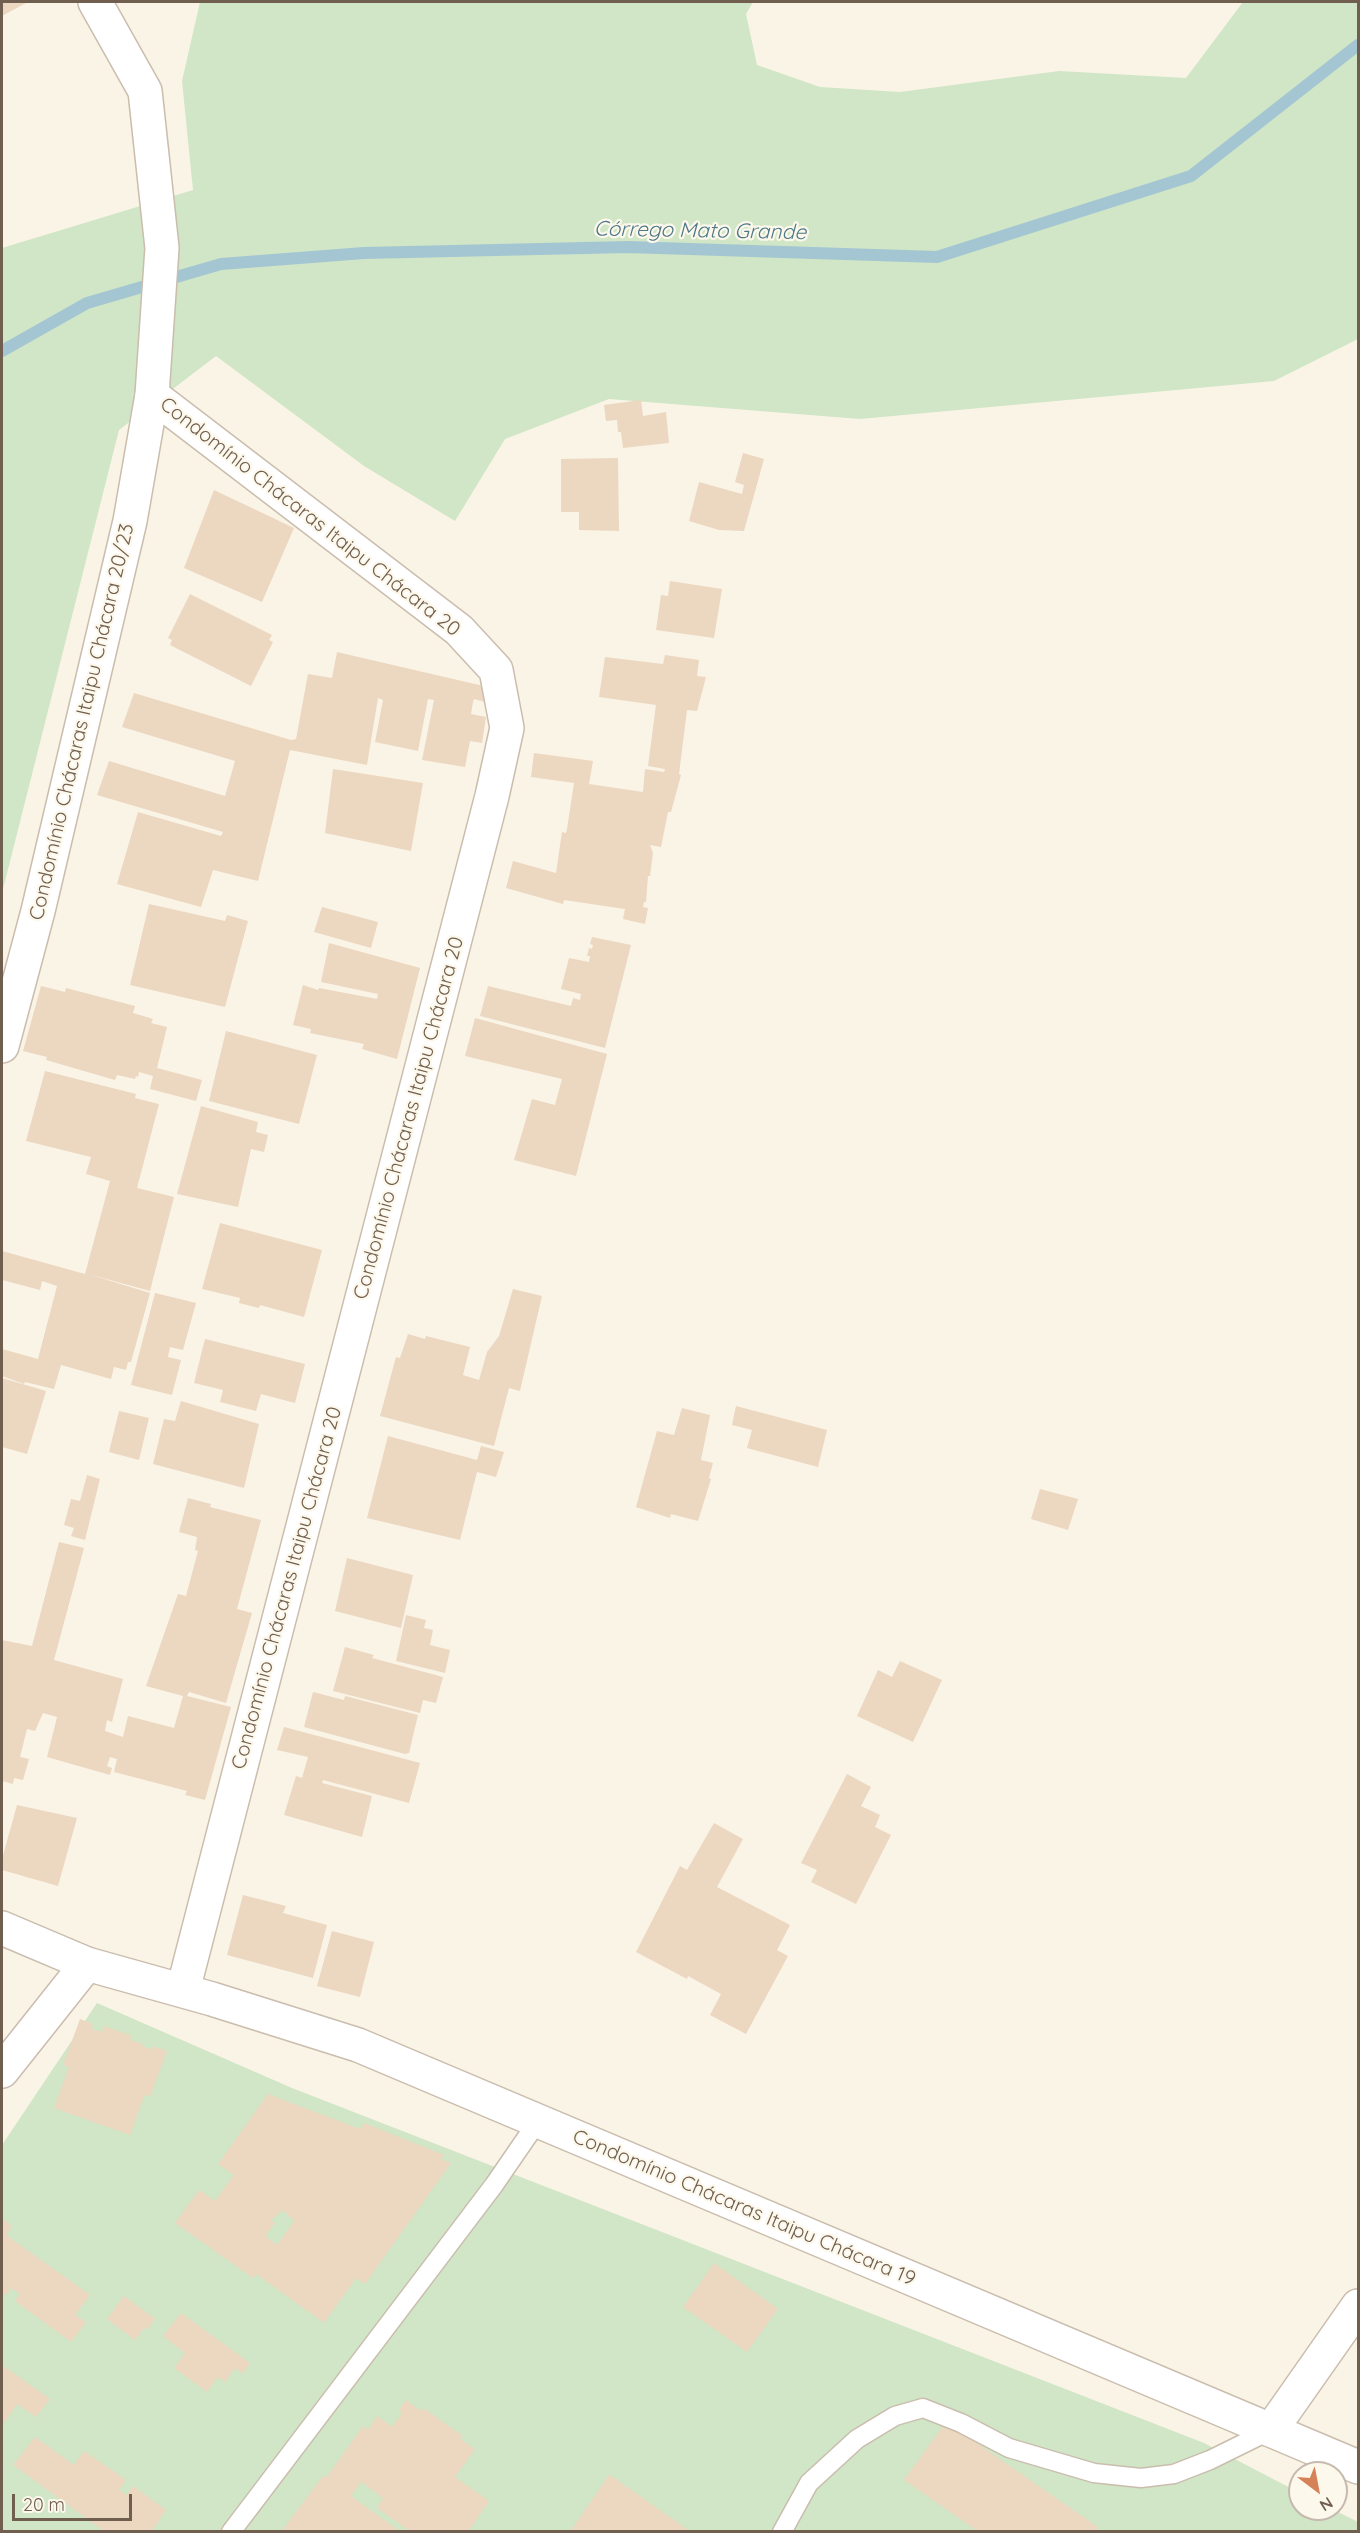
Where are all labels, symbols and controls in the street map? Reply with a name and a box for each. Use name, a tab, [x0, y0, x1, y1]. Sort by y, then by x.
water label: Córrego Mato Grande	[594, 217, 806, 245]
street label: Condomínio Chácaras Itaipu Chácara 20	[155, 392, 465, 642]
street label: Condomínio Chácaras Itaipu Chácara 20/23	[25, 521, 139, 923]
street label: Condomínio Chácaras Itaipu Chácara 20	[349, 934, 469, 1302]
street label: Condomínio Chácaras Itaipu Chácara 20	[227, 1404, 347, 1772]
street label: Condomínio Chácaras Itaipu Chácara 19	[569, 2125, 919, 2291]
north arrow	[1288, 2461, 1348, 2521]
scale bar	[15, 2482, 135, 2520]
text: 20 m	[23, 2493, 65, 2516]
text: N	[1316, 2493, 1337, 2516]

